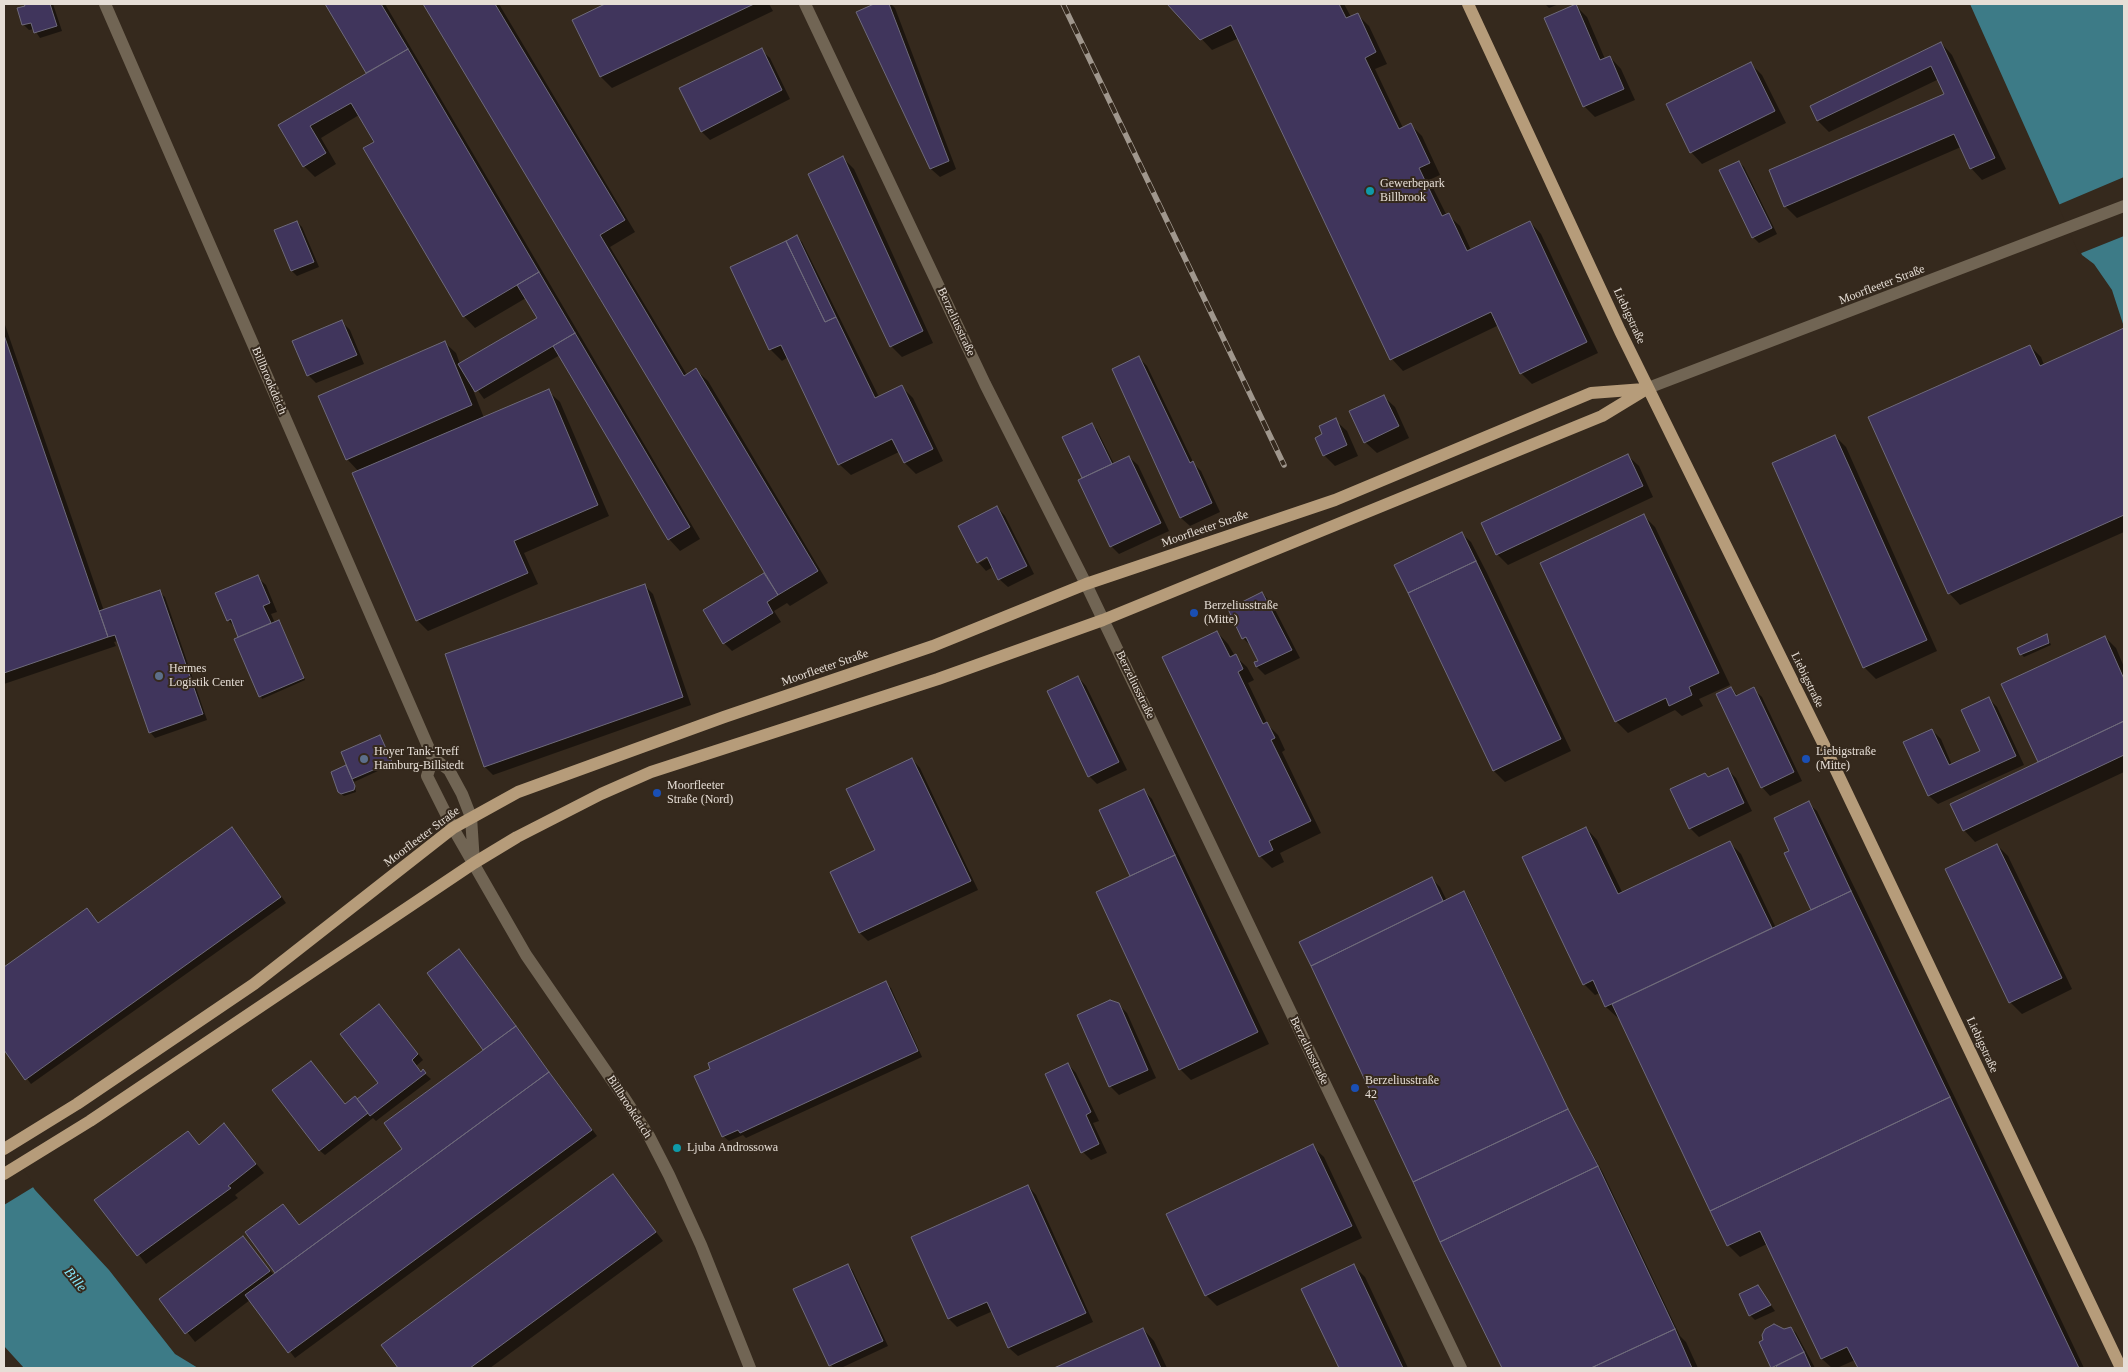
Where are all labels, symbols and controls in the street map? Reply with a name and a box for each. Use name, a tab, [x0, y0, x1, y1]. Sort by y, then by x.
place label: Gewerbepark Billbrook	[1380, 177, 1445, 205]
marker: Gewerbepark Billbrook	[1364, 185, 1376, 197]
street label: Moorfleeter Straße	[1837, 262, 1927, 308]
street label: Berzeliusstraße	[934, 285, 978, 359]
street label: Liebigstraße	[1610, 286, 1648, 346]
street label: Billbrookdeich	[248, 345, 290, 417]
street label: Moorfleeter Straße	[1160, 507, 1250, 551]
place label: Berzeliusstraße (Mitte)	[1204, 599, 1278, 627]
marker: Berzeliusstraße (Mitte)	[1188, 607, 1200, 619]
street label: Moorfleeter Straße	[780, 646, 870, 690]
street label: Berzeliusstraße	[1112, 649, 1158, 721]
street label: Liebigstraße	[1787, 650, 1827, 710]
place label: Hermes Logistik Center	[169, 662, 244, 690]
marker: Hermes Logistik Center	[153, 670, 165, 682]
place label: Hoyer Tank-Treff Hamburg-Billstedt	[374, 745, 464, 773]
place label: Liebigstraße (Mitte)	[1816, 745, 1876, 773]
marker: Hoyer Tank-Treff Hamburg-Billstedt	[358, 753, 370, 765]
marker: Liebigstraße (Mitte)	[1800, 753, 1812, 765]
place label: Moorfleeter Straße (Nord)	[667, 779, 733, 807]
marker: Moorfleeter Straße (Nord)	[651, 787, 663, 799]
street label: Moorfleeter Straße	[381, 804, 463, 870]
street label: Berzeliusstraße	[1286, 1015, 1332, 1087]
street label: Liebigstraße	[1963, 1015, 2001, 1075]
street label: Billbrookdeich	[603, 1073, 655, 1141]
place label: Berzeliusstraße 42	[1365, 1074, 1439, 1102]
marker: Berzeliusstraße 42	[1349, 1082, 1361, 1094]
place label: Ljuba Androssowa	[687, 1141, 778, 1155]
marker: Ljuba Androssowa	[671, 1142, 683, 1154]
water label: Bille	[60, 1264, 90, 1296]

